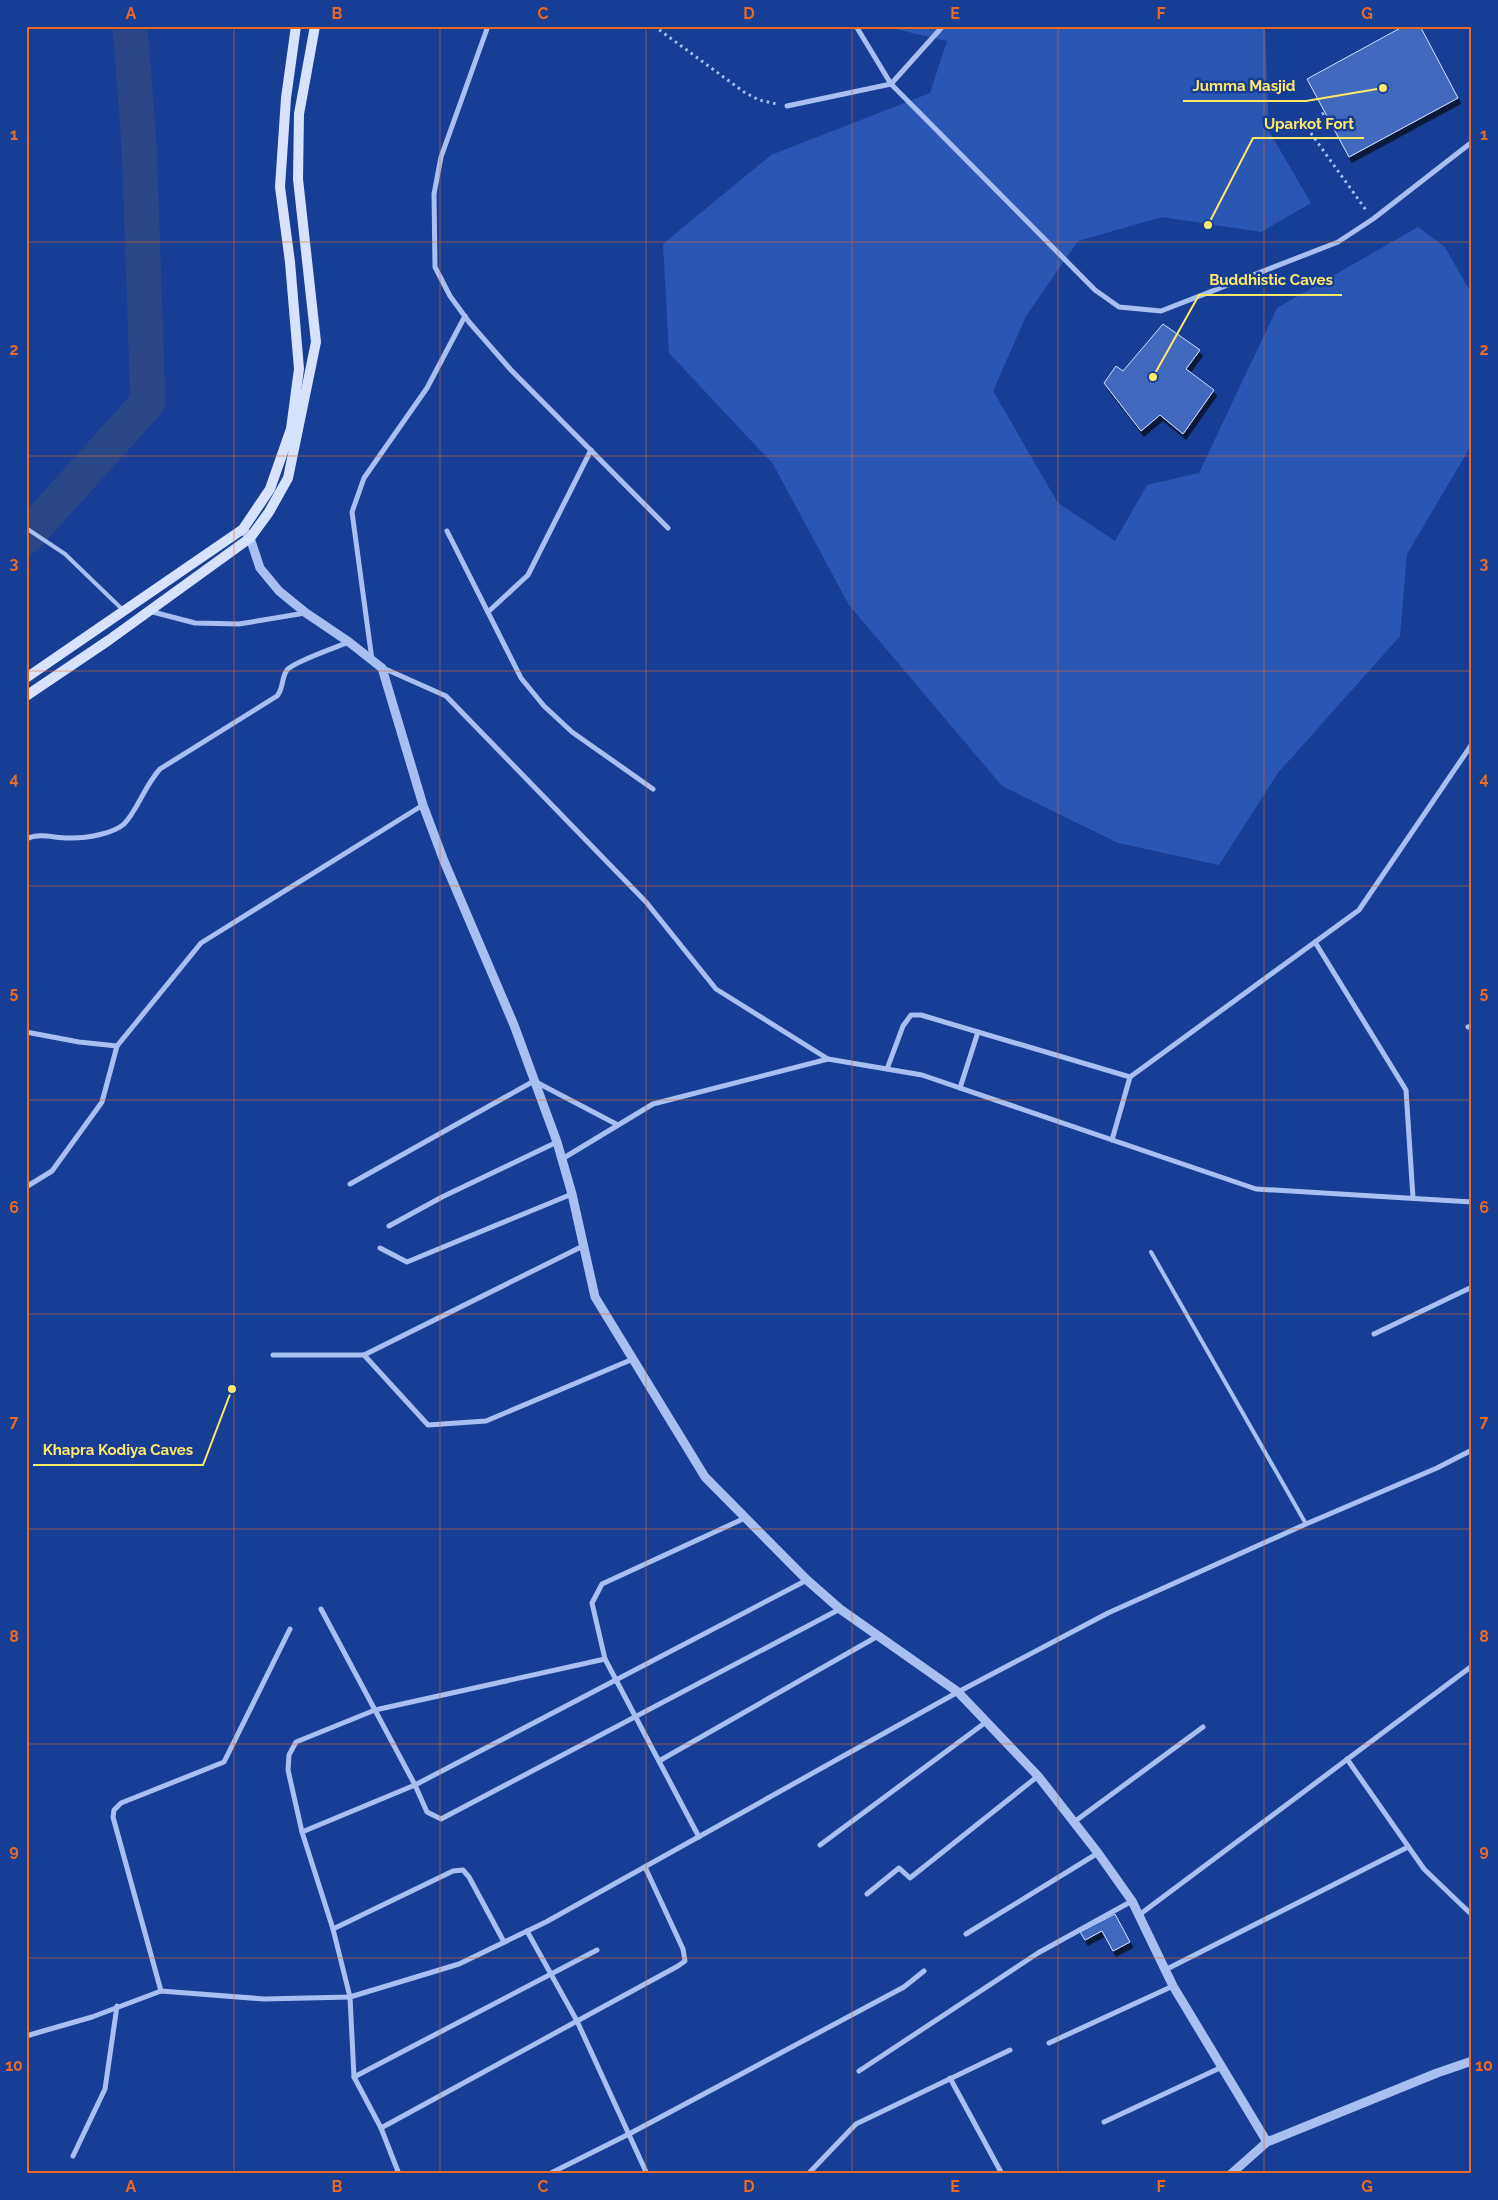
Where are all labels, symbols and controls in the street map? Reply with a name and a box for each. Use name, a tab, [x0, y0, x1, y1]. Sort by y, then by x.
text: A	[126, 4, 137, 23]
text: B	[332, 4, 343, 23]
text: C	[538, 4, 549, 23]
text: D	[743, 4, 755, 23]
text: E	[950, 4, 960, 23]
text: F	[1156, 4, 1166, 23]
text: G	[1361, 4, 1373, 23]
callout: Jumma Masjid	[1183, 71, 1306, 101]
text: Jumma Masjid	[1193, 77, 1296, 95]
callout: Uparkot Fort	[1253, 108, 1364, 138]
text: Uparkot Fort	[1264, 115, 1354, 133]
text: 1	[10, 125, 18, 144]
text: 1	[1480, 125, 1488, 144]
callout: Buddhistic Caves	[1199, 265, 1342, 295]
text: Buddhistic Caves	[1209, 271, 1333, 289]
text: 2	[9, 340, 19, 359]
text: 2	[1479, 340, 1489, 359]
text: 3	[10, 554, 19, 573]
text: 3	[1480, 554, 1489, 573]
text: 4	[9, 769, 19, 788]
text: 4	[1479, 769, 1489, 788]
text: 5	[10, 983, 19, 1002]
text: 5	[1480, 983, 1489, 1002]
text: 6	[9, 1198, 19, 1217]
text: 6	[1479, 1198, 1489, 1217]
text: 7	[10, 1412, 19, 1431]
text: 7	[1480, 1412, 1489, 1431]
callout: Khapra Kodiya Caves	[33, 1435, 203, 1465]
text: Khapra Kodiya Caves	[43, 1441, 193, 1459]
text: 8	[9, 1627, 19, 1646]
text: 8	[1479, 1627, 1489, 1646]
text: 9	[9, 1841, 19, 1860]
text: 9	[1479, 1841, 1489, 1860]
text: 10	[5, 2056, 23, 2075]
text: 10	[1475, 2056, 1493, 2075]
text: A	[126, 2177, 137, 2196]
text: B	[332, 2177, 343, 2196]
text: C	[538, 2177, 549, 2196]
text: D	[743, 2177, 755, 2196]
text: E	[950, 2177, 960, 2196]
text: F	[1156, 2177, 1166, 2196]
text: G	[1361, 2177, 1373, 2196]

